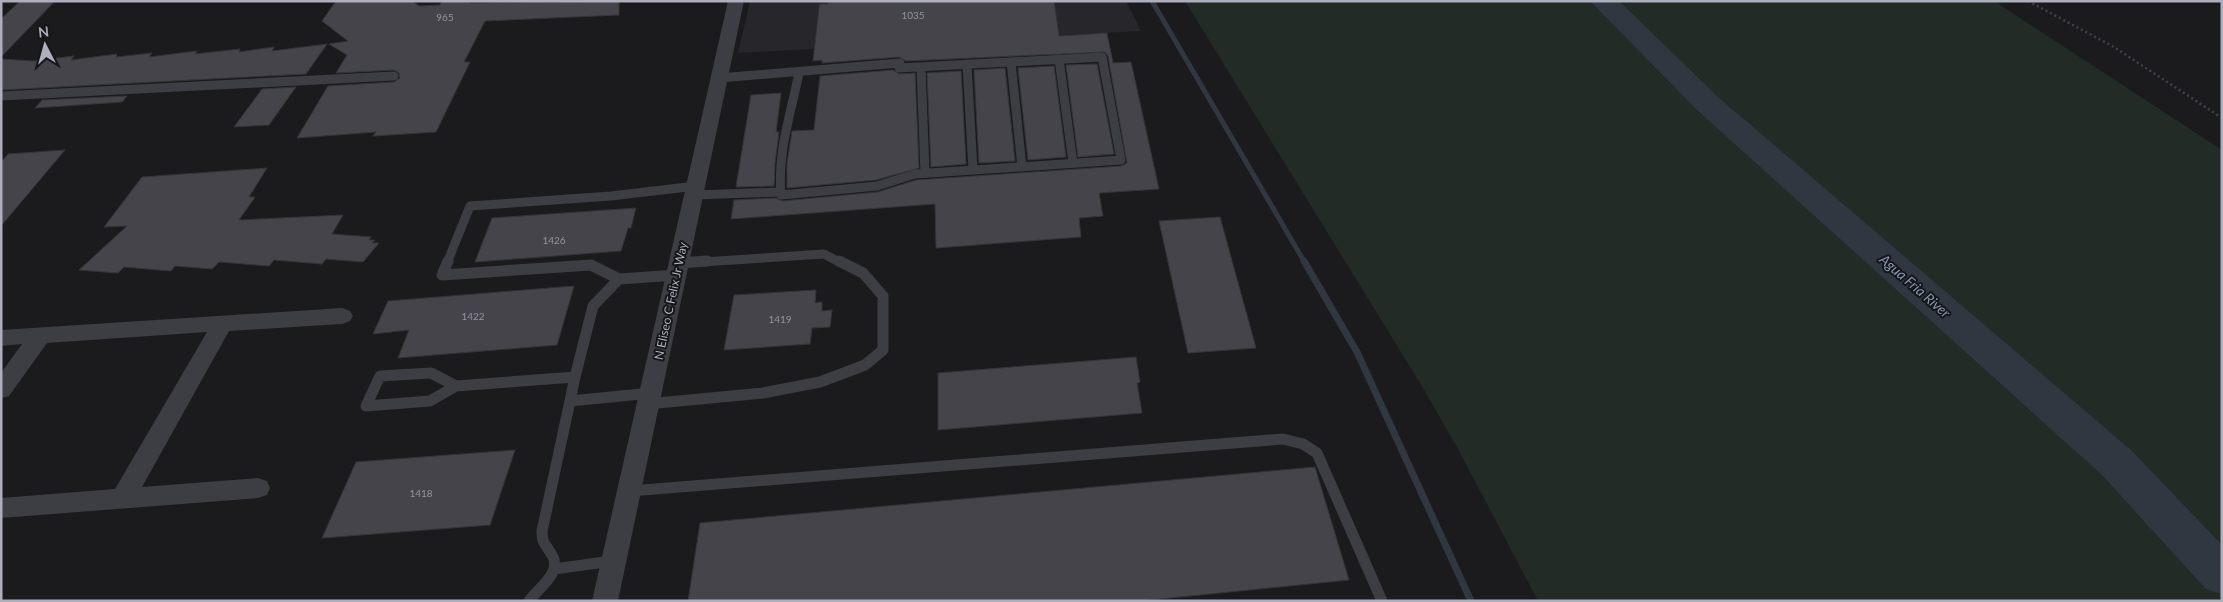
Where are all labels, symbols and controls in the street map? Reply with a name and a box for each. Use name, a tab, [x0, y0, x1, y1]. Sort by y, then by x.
house number: 1035	[901, 9, 925, 21]
house number: 965	[436, 11, 454, 23]
north arrow	[20, 20, 70, 70]
text: N	[37, 23, 50, 41]
house number: 1426	[542, 234, 566, 246]
street label: N Eliseo C Felix Jr Way	[651, 240, 690, 361]
water label: Agua Fria River	[1876, 250, 1954, 321]
house number: 1422	[461, 310, 485, 322]
house number: 1419	[768, 313, 792, 325]
house number: 1418	[409, 487, 433, 499]

